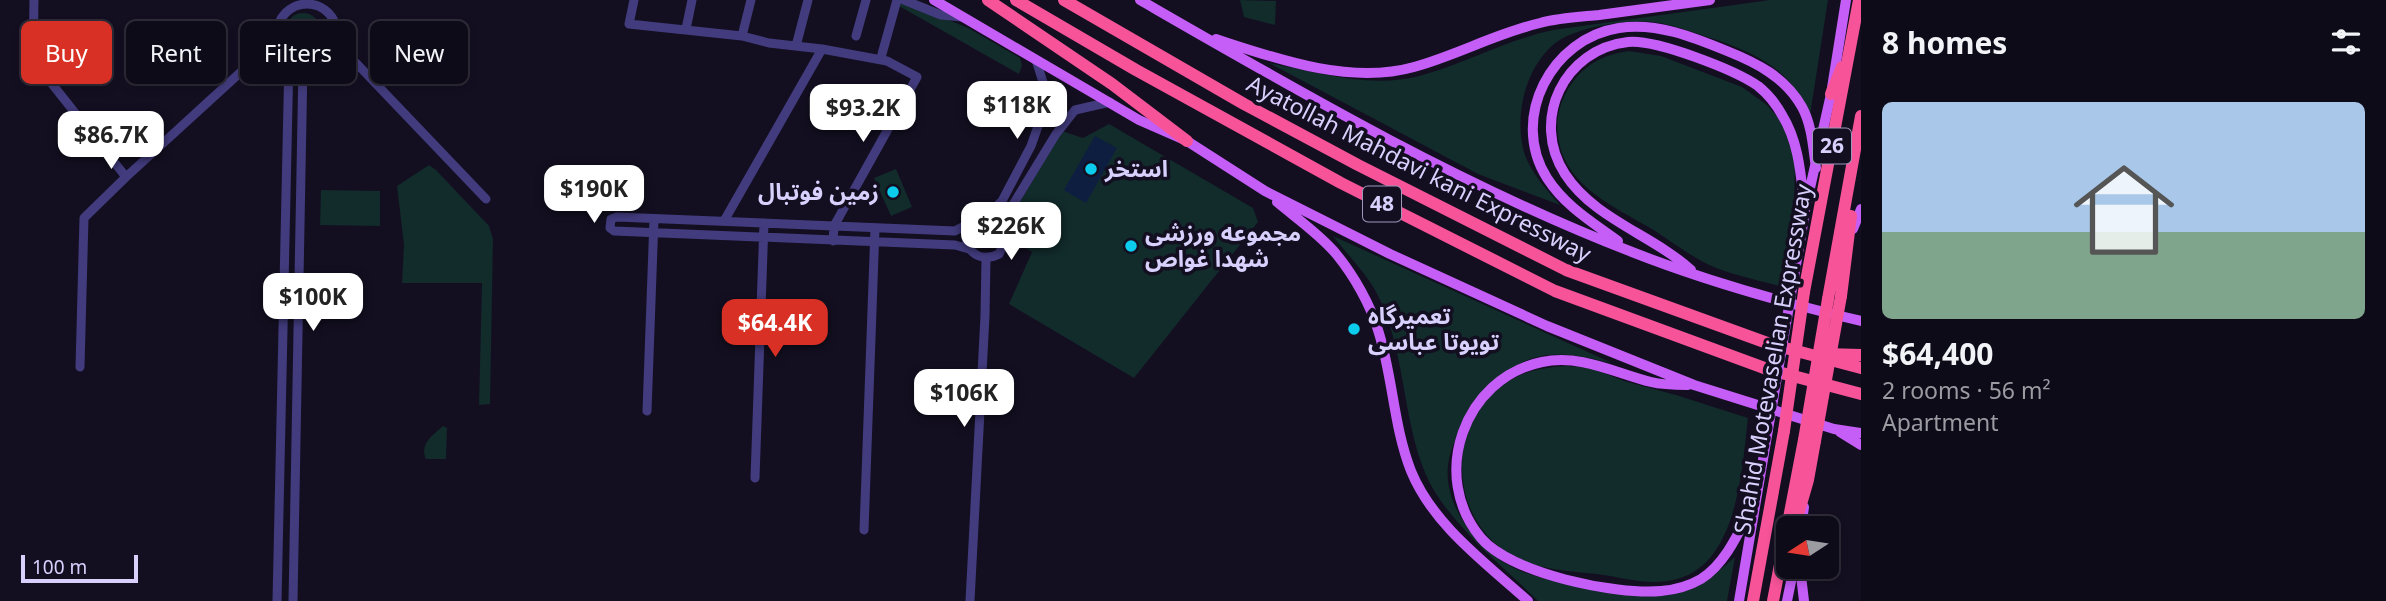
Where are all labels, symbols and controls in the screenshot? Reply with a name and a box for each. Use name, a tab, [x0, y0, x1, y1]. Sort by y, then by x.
chip: Buy	[21, 21, 112, 84]
chip: Rent	[126, 21, 226, 84]
chip: Filters	[240, 21, 356, 84]
chip: New	[370, 21, 468, 84]
text: 8 homes	[1882, 22, 2007, 63]
icon: filters	[2327, 23, 2365, 61]
street label: Ayatollah Mahdavi kani Expressway	[1242, 67, 1597, 269]
pin: $118K	[968, 82, 1066, 141]
pin: $93.2K	[806, 85, 920, 144]
text: $118K	[983, 88, 1051, 120]
text: $93.2K	[826, 91, 900, 123]
pin: $86.7K	[54, 111, 168, 171]
text: $86.7K	[74, 118, 148, 150]
road number: 26	[1813, 128, 1851, 164]
icon: home	[2061, 147, 2187, 273]
place label: استخر	[1104, 152, 1168, 184]
marker: استخر	[1083, 161, 1099, 177]
pin: $190K	[545, 166, 643, 225]
text: $190K	[560, 172, 628, 204]
place label: زمین فوتبال	[758, 175, 879, 207]
street label: Shahid Motevaselian Expressway	[1725, 181, 1819, 536]
marker: زمین فوتبال	[885, 184, 901, 200]
road number: 48	[1363, 186, 1401, 222]
pin: $226K	[962, 202, 1060, 262]
text: $226K	[977, 209, 1045, 241]
place label: مجموعه ورزشی شهدا غواص	[1145, 216, 1301, 274]
marker: مجموعه ورزشی شهدا غواص	[1123, 238, 1139, 254]
pin: $100K	[264, 274, 362, 333]
text: $100K	[279, 280, 347, 312]
place label: تعمیرگاه تویوتا عباسی	[1368, 299, 1499, 357]
pin: $64.4K	[718, 300, 832, 359]
text: $64.4K	[738, 306, 812, 338]
marker: تعمیرگاه تویوتا عباسی	[1346, 321, 1362, 337]
text: $64,400	[1882, 333, 1994, 374]
pin: $106K	[915, 370, 1013, 429]
text: 2 rooms · 56 m²	[1882, 374, 2051, 406]
text: $106K	[930, 376, 998, 408]
text: Apartment	[1882, 406, 1999, 438]
north arrow	[1776, 516, 1839, 579]
map controls	[1776, 516, 1839, 579]
scale bar	[21, 552, 138, 584]
text: 100 m	[32, 554, 87, 580]

